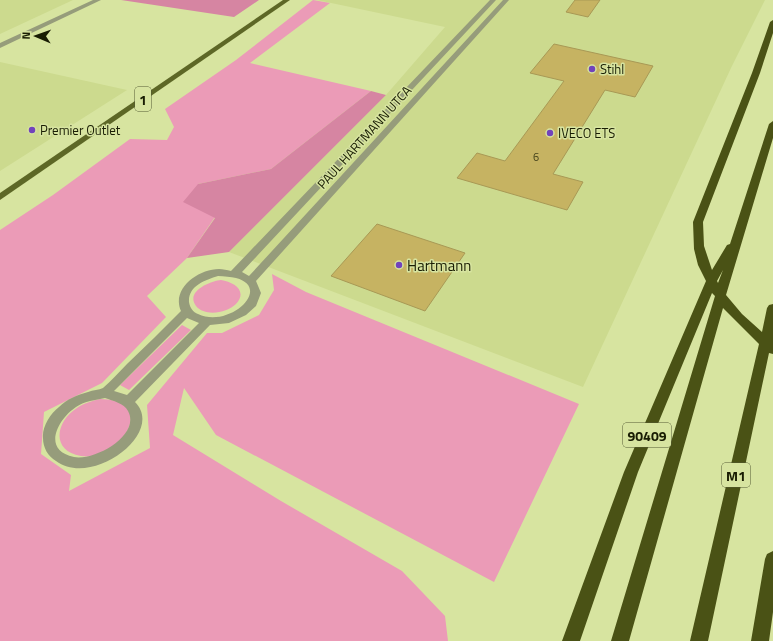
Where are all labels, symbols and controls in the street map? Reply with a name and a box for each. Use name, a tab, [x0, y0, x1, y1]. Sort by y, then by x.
north arrow	[16, 16, 56, 56]
text: N	[18, 32, 34, 40]
place label: Stihl	[600, 59, 624, 79]
marker: Stihl	[587, 64, 597, 74]
street label: PAUL HARTMANN UTCA	[312, 81, 416, 193]
road number: 1	[135, 87, 151, 111]
place label: Premier Outlet	[40, 120, 121, 140]
place label: IVECO ETS	[558, 123, 615, 143]
marker: Premier Outlet	[27, 125, 37, 135]
marker: IVECO ETS	[545, 128, 555, 138]
house number: 6	[533, 149, 539, 165]
place label: Hartmann	[407, 254, 471, 277]
marker: Hartmann	[394, 260, 404, 270]
road number: 90409	[623, 423, 671, 447]
road number: M1	[722, 463, 750, 487]

